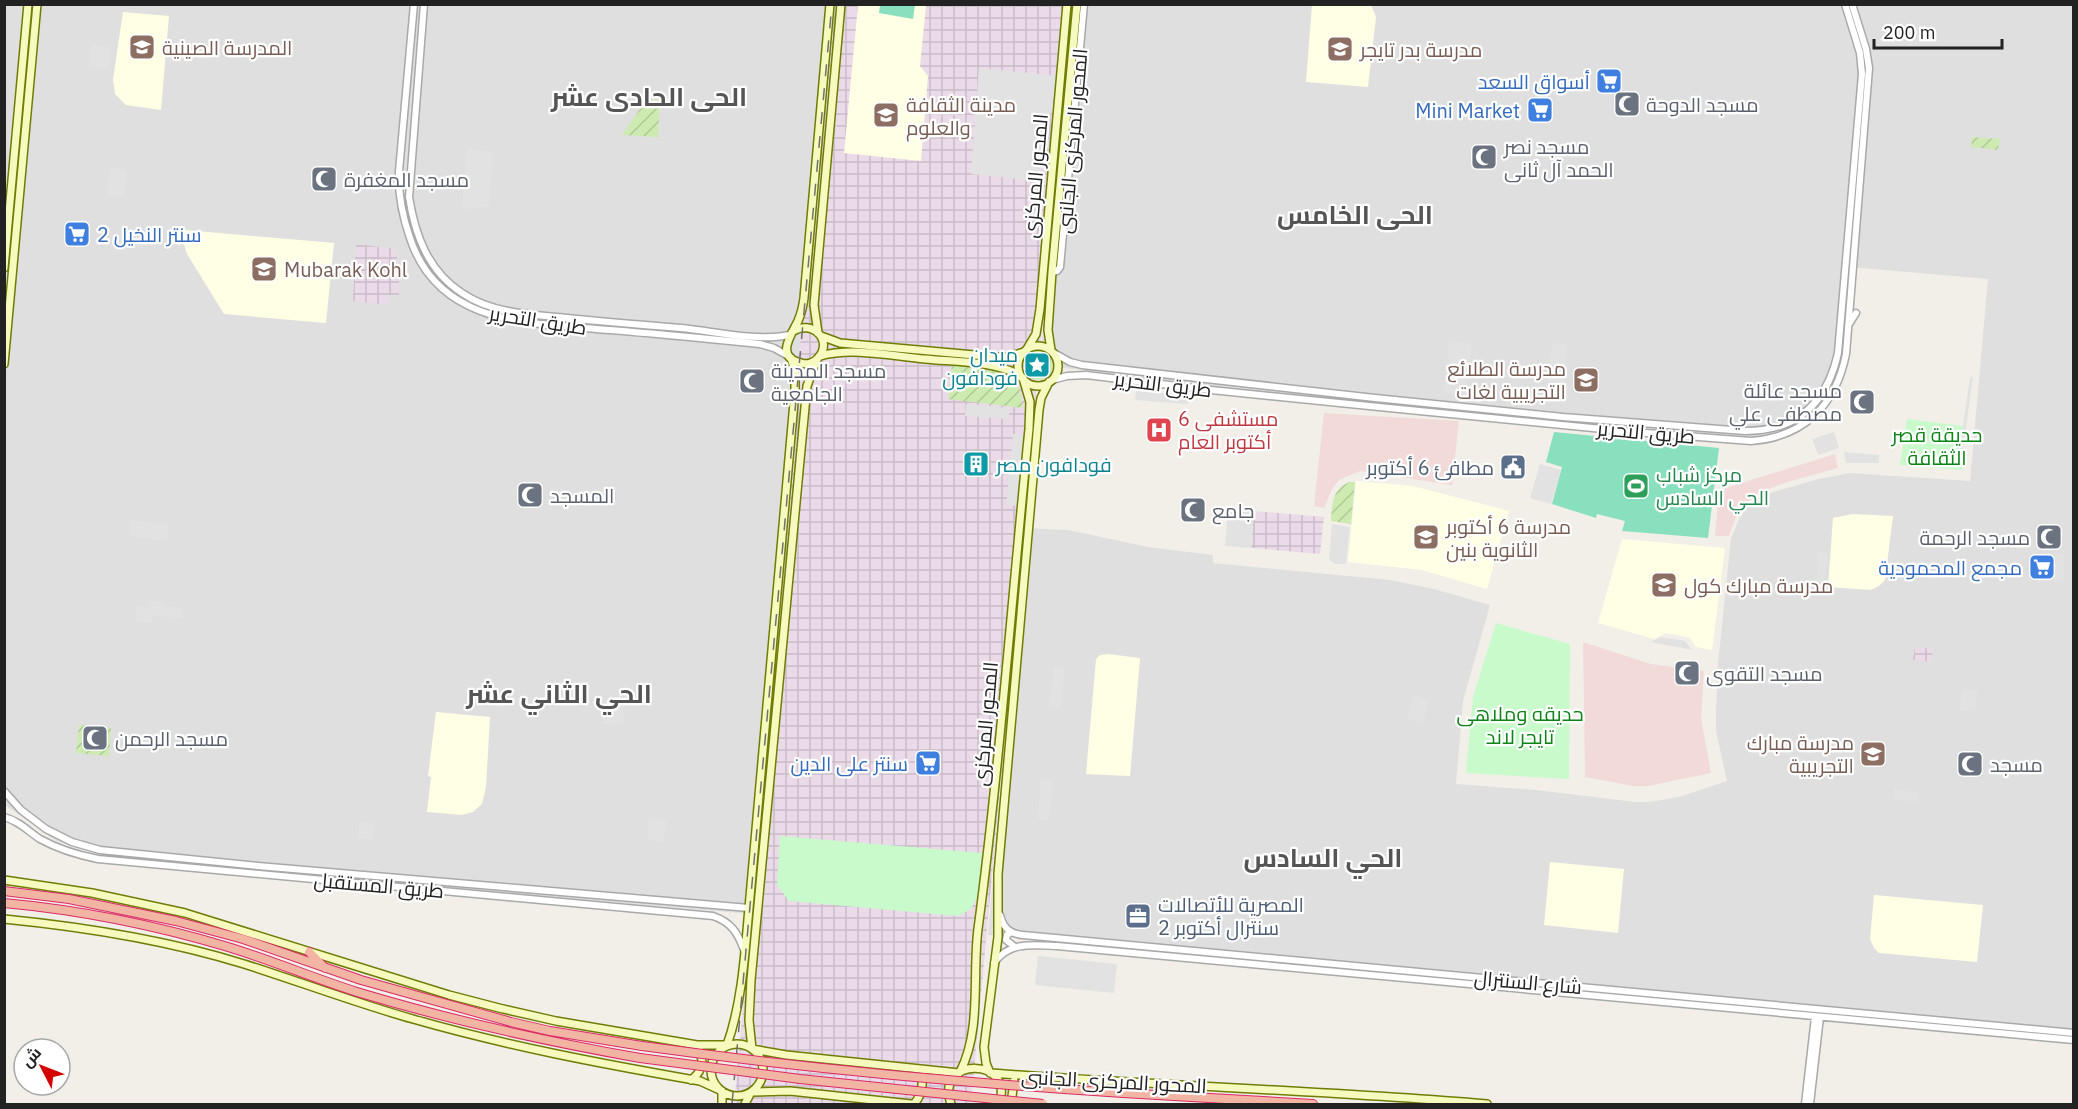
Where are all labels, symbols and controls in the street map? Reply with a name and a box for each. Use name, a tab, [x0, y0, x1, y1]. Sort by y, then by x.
scale bar	[1874, 12, 2002, 50]
text: 200 m	[1883, 21, 1935, 44]
school or university icon: المدرسة الصينية	[127, 32, 157, 62]
place label: المدرسة الصينية	[162, 34, 292, 61]
school or university icon: مدرسة بدر تايجر	[1325, 34, 1355, 64]
place label: مدرسة بدر تايجر	[1359, 36, 1482, 63]
street label: المحور المركزى الجانبى	[1050, 47, 1094, 235]
supermarket icon: أسواق السعد	[1594, 66, 1624, 96]
place label: أسواق السعد	[1478, 68, 1590, 95]
district label: الحى الحادى عشر	[550, 79, 747, 113]
mosque icon: مسجد الدوحة	[1612, 89, 1642, 119]
place label: مدينة الثقافة والعلوم	[906, 91, 1016, 142]
place label: مسجد الدوحة	[1646, 91, 1759, 118]
supermarket icon: Mini Market	[1525, 95, 1555, 125]
place label: Mini Market	[1415, 97, 1520, 124]
school or university icon: مدينة الثقافة والعلوم	[871, 100, 901, 130]
street label: المحور المركزى	[1016, 113, 1054, 239]
place label: مسجد نصر الحمد آل ثانى	[1503, 133, 1614, 183]
mosque icon: مسجد نصر الحمد آل ثانى	[1469, 142, 1499, 172]
mosque icon: مسجد المغفرة	[309, 164, 339, 194]
place label: مسجد المغفرة	[344, 166, 469, 193]
district label: الحى الخامس	[1277, 197, 1433, 231]
supermarket icon: سنتر النخيل 2	[62, 219, 92, 249]
place label: سنتر النخيل 2	[97, 221, 201, 248]
school or university icon: Mubarak Kohl	[249, 254, 279, 284]
place label: Mubarak Kohl	[284, 256, 407, 283]
street label: طريق التحرير	[486, 299, 589, 341]
place label: ميدان فودافون	[942, 341, 1018, 391]
place icon: ميدان فودافون	[1022, 350, 1052, 380]
place label: مدرسة الطلائع التجريبية لغات	[1447, 355, 1566, 405]
place label: مسجد المدينة الجامعية	[771, 357, 886, 407]
street label: طريق التحرير	[1112, 364, 1213, 403]
school or university icon: مدرسة الطلائع التجريبية لغات	[1571, 365, 1601, 395]
mosque icon: مسجد المدينة الجامعية	[737, 366, 767, 396]
place label: مسجد عائلة مصطفى علي	[1729, 377, 1842, 430]
mosque icon: مسجد عائلة مصطفى علي	[1847, 387, 1877, 417]
place label: مستشفى 6 أكتوبر العام	[1178, 405, 1278, 456]
street label: طريق التحرير	[1595, 414, 1696, 450]
hospital icon: مستشفى 6 أكتوبر العام	[1144, 415, 1174, 445]
park label: حديقة قصر الثقافة	[1891, 421, 1982, 471]
building icon: فودافون مصر	[961, 449, 991, 479]
place label: فودافون مصر	[995, 451, 1112, 478]
public building icon: مطافئ 6 أكتوبر	[1498, 452, 1528, 482]
place label: مطافئ 6 أكتوبر	[1365, 454, 1494, 481]
place label: مركز شباب الحي السادس	[1656, 461, 1769, 514]
sports icon: مركز شباب الحي السادس	[1621, 471, 1651, 501]
mosque icon: المسجد	[515, 480, 545, 510]
place label: المسجد	[550, 482, 614, 509]
mosque icon: جامع	[1178, 495, 1208, 525]
place label: جامع	[1212, 497, 1254, 525]
place label: مدرسة 6 أكتوبر الثانوية بنين	[1445, 513, 1571, 563]
school or university icon: مدرسة 6 أكتوبر الثانوية بنين	[1411, 522, 1441, 552]
mosque icon: مسجد الرحمة	[2034, 522, 2064, 552]
place label: مسجد الرحمة	[1919, 524, 2030, 551]
supermarket icon: مجمع المحمودية	[2027, 552, 2057, 582]
place label: مجمع المحمودية	[1878, 554, 2022, 582]
school or university icon: مدرسة مبارك كول	[1649, 570, 1679, 600]
place label: مدرسة مبارك كول	[1684, 572, 1833, 599]
mosque icon: مسجد التقوى	[1672, 658, 1702, 688]
place label: مسجد التقوى	[1706, 660, 1823, 687]
street label: المحور المركزى	[966, 661, 1004, 787]
district label: الحي الثاني عشر	[465, 676, 652, 715]
park label: حديقه وملاهى تايجر لاند	[1457, 700, 1583, 750]
mosque icon: مسجد الرحمن	[80, 723, 110, 753]
place label: مسجد الرحمن	[115, 725, 228, 752]
place label: مدرسة مبارك التجريبية	[1747, 729, 1854, 779]
school or university icon: مدرسة مبارك التجريبية	[1858, 739, 1888, 769]
supermarket icon: سنتر على الدين	[913, 748, 943, 778]
mosque icon: مسجد	[1955, 749, 1985, 779]
place label: سنتر على الدين	[790, 750, 908, 777]
place label: مسجد	[1990, 751, 2043, 778]
district label: الحي السادس	[1244, 840, 1403, 879]
street label: طريق المستقبل	[313, 866, 445, 904]
place label: المصرية للأتصالات سنترال أكتوبر 2	[1158, 891, 1304, 941]
office icon: المصرية للأتصالات سنترال أكتوبر 2	[1123, 901, 1153, 931]
street label: شارع السنترال	[1473, 964, 1583, 1001]
north arrow	[12, 1037, 72, 1097]
text: ش	[17, 1043, 45, 1071]
street label: المحور المركزى الجانبى	[1020, 1063, 1208, 1099]

